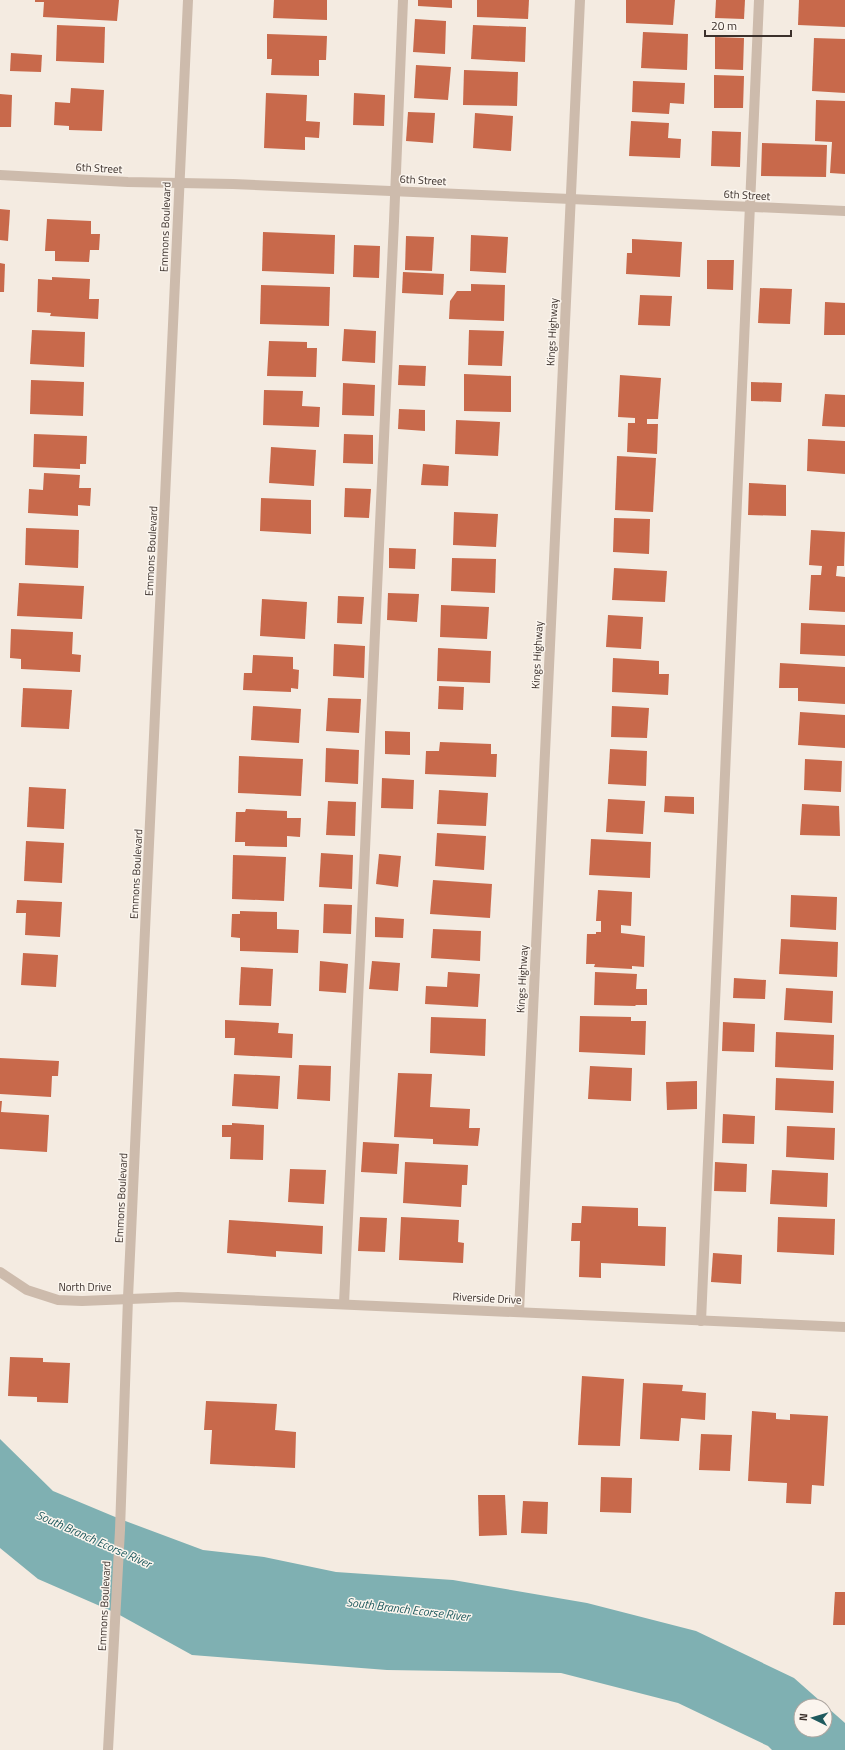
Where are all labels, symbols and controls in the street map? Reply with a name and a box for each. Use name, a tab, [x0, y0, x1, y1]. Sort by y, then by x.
scale bar	[705, 12, 791, 38]
text: 20 m	[711, 16, 737, 35]
street label: 6th Street	[75, 159, 123, 177]
street label: 6th Street	[399, 171, 447, 189]
street label: Emmons Boulevard	[155, 181, 175, 272]
street label: 6th Street	[723, 186, 771, 204]
street label: Kings Highway	[542, 297, 562, 366]
street label: Emmons Boulevard	[141, 505, 161, 597]
street label: Kings Highway	[527, 620, 547, 689]
street label: Emmons Boulevard	[126, 828, 146, 920]
street label: Kings Highway	[512, 944, 532, 1013]
street label: Emmons Boulevard	[111, 1152, 131, 1244]
street label: North Drive	[58, 1279, 112, 1295]
street label: Riverside Drive	[452, 1288, 522, 1308]
water label: South Branch Ecorse River	[34, 1505, 156, 1574]
street label: Emmons Boulevard	[94, 1560, 114, 1652]
water label: South Branch Ecorse River	[345, 1592, 473, 1626]
north arrow	[793, 1698, 833, 1738]
text: N	[795, 1713, 811, 1722]

